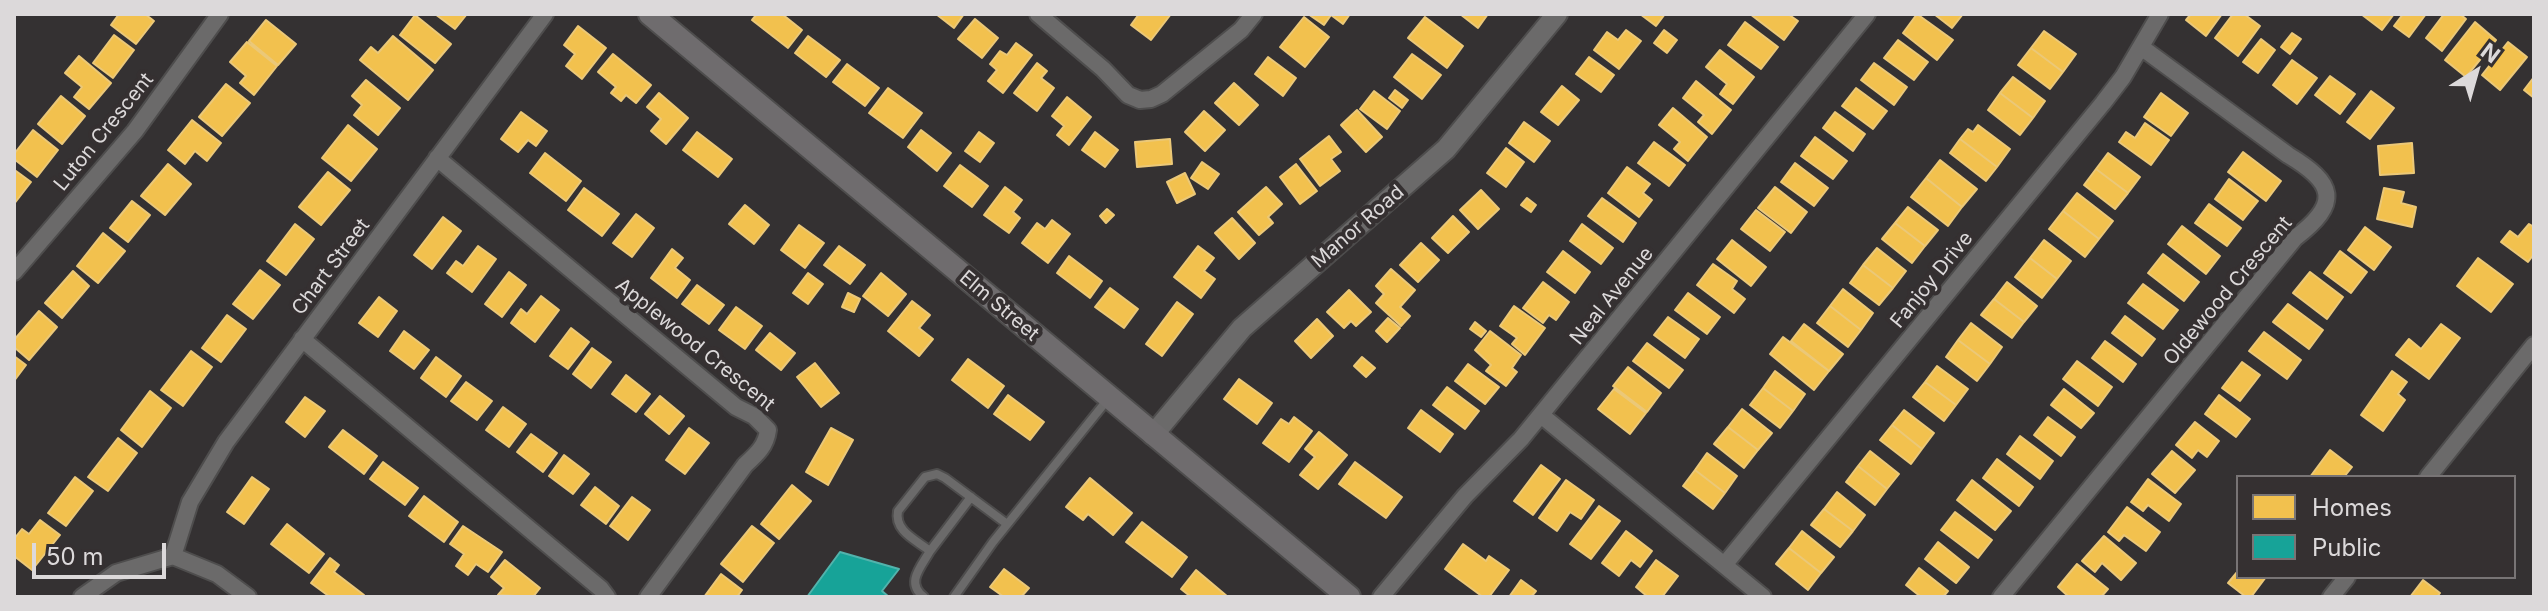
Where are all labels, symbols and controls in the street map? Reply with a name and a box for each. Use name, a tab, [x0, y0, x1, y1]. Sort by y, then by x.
north arrow	[2436, 32, 2516, 112]
text: N	[2476, 37, 2505, 68]
street label: Luton Crescent	[49, 68, 159, 196]
street label: Manor Road	[1307, 180, 1409, 274]
street label: Oldewood Crescent	[2159, 212, 2297, 370]
street label: Chart Street	[287, 214, 375, 320]
street label: Fanjoy Drive	[1886, 227, 1978, 333]
street label: Neal Avenue	[1565, 242, 1659, 350]
street label: Elm Street	[954, 266, 1044, 346]
street label: Applewood Crescent	[611, 273, 779, 417]
legend	[2236, 475, 2516, 579]
text: Homes	[2312, 493, 2392, 522]
scale bar	[36, 527, 170, 577]
text: Public	[2312, 533, 2382, 562]
text: 50 m	[46, 542, 104, 571]

